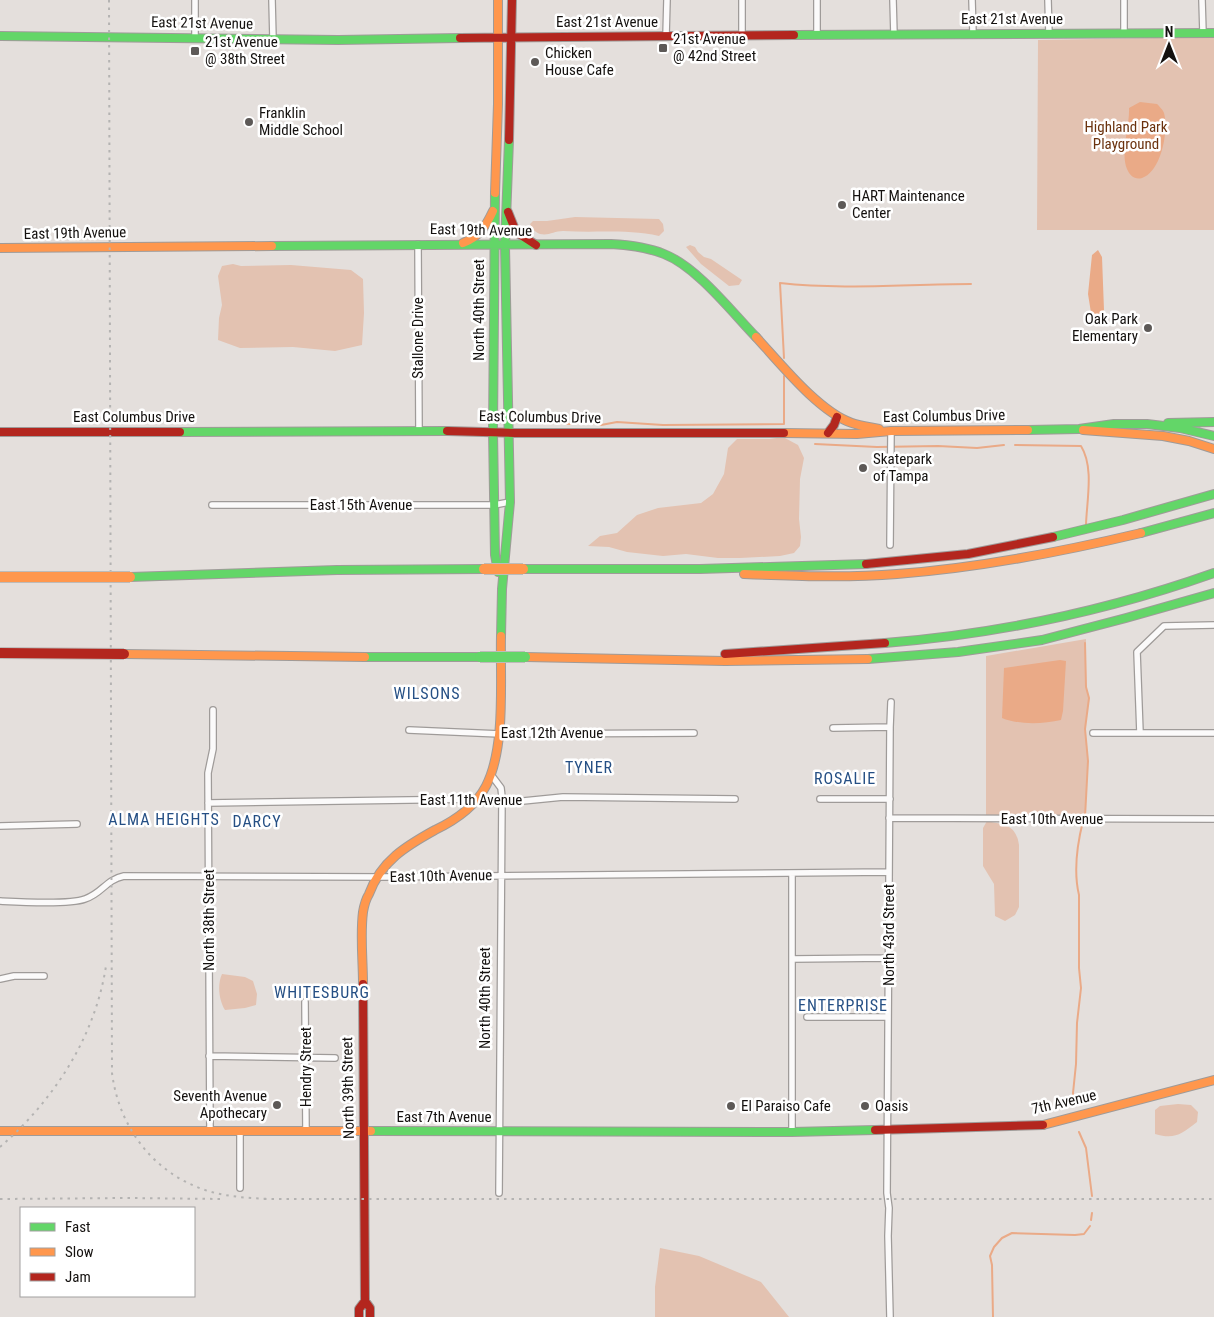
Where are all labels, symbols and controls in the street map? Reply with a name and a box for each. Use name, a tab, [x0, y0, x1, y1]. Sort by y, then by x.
street label: East 21st Avenue	[961, 10, 1063, 28]
street label: East 21st Avenue	[151, 13, 253, 33]
street label: East 21st Avenue	[556, 13, 658, 31]
north arrow	[1144, 20, 1194, 70]
text: N	[1165, 24, 1173, 40]
place label: 21st Avenue @ 42nd Street	[673, 30, 756, 65]
place label: 21st Avenue @ 38th Street	[205, 33, 285, 68]
marker: 21st Avenue @ 42nd Street	[657, 42, 669, 54]
place label: Chicken House Cafe	[545, 44, 614, 79]
marker: 21st Avenue @ 38th Street	[189, 45, 201, 57]
marker: Chicken House Cafe	[529, 56, 541, 68]
place label: Franklin Middle School	[259, 104, 343, 139]
marker: Franklin Middle School	[243, 116, 255, 128]
park label: Highland Park Playground	[1085, 118, 1168, 153]
place label: HART Maintenance Center	[852, 187, 965, 222]
marker: HART Maintenance Center	[836, 199, 848, 211]
street label: East 19th Avenue	[430, 220, 532, 240]
street label: East 19th Avenue	[24, 223, 126, 243]
street label: North 40th Street	[470, 259, 488, 361]
street label: Stallone Drive	[409, 297, 427, 379]
place label: Oak Park Elementary	[1072, 310, 1138, 345]
marker: Oak Park Elementary	[1142, 322, 1154, 334]
street label: East Columbus Drive	[883, 406, 1005, 426]
street label: East Columbus Drive	[479, 407, 601, 427]
street label: East Columbus Drive	[73, 408, 195, 426]
place label: Skatepark of Tampa	[873, 450, 932, 485]
marker: Skatepark of Tampa	[857, 462, 869, 474]
street label: East 15th Avenue	[310, 496, 412, 514]
district label: WILSONS	[394, 684, 460, 703]
street label: East 12th Avenue	[501, 724, 603, 742]
district label: TYNER	[565, 758, 613, 777]
district label: ROSALIE	[814, 769, 876, 788]
street label: East 11th Avenue	[420, 791, 522, 809]
district label: ALMA HEIGHTS	[108, 810, 220, 829]
street label: East 10th Avenue	[1001, 810, 1103, 828]
district label: DARCY	[232, 812, 282, 831]
street label: East 10th Avenue	[390, 866, 492, 886]
street label: North 38th Street	[200, 869, 218, 971]
street label: North 43rd Street	[880, 884, 898, 986]
street label: North 40th Street	[476, 947, 494, 1049]
district label: WHITESBURG	[274, 983, 370, 1002]
district label: ENTERPRISE	[798, 996, 888, 1015]
street label: Hendry Street	[297, 1027, 315, 1107]
street label: North 39th Street	[338, 1037, 358, 1139]
street label: 7th Avenue	[1030, 1086, 1098, 1118]
place label: Seventh Avenue Apothecary	[173, 1087, 267, 1122]
place label: El Paraiso Cafe	[741, 1097, 831, 1115]
place label: Oasis	[875, 1097, 908, 1115]
marker: Seventh Avenue Apothecary	[271, 1099, 283, 1111]
marker: El Paraiso Cafe	[725, 1100, 737, 1112]
marker: Oasis	[859, 1100, 871, 1112]
street label: East 7th Avenue	[396, 1108, 492, 1126]
legend	[20, 1207, 195, 1297]
text: Fast	[65, 1218, 90, 1236]
text: Slow	[65, 1243, 94, 1261]
text: Jam	[65, 1268, 91, 1286]

